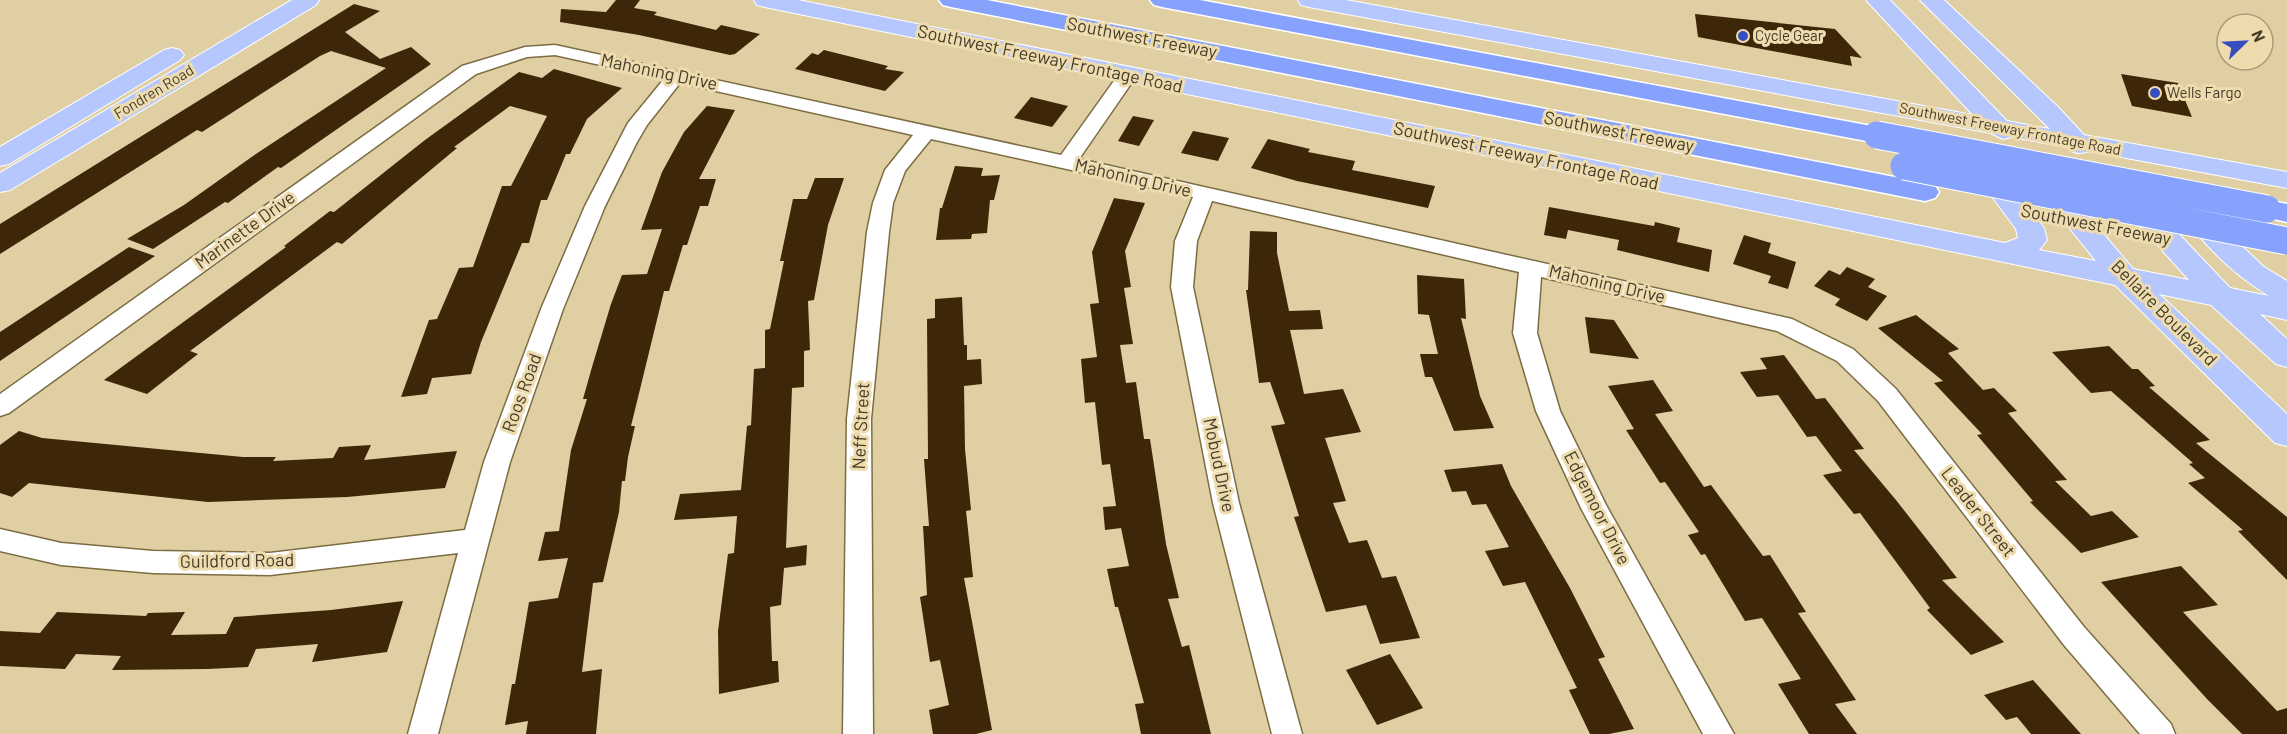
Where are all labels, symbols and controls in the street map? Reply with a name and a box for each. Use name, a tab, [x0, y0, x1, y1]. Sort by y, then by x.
street label: Southwest Freeway	[1065, 12, 1219, 62]
north arrow	[2215, 12, 2275, 72]
street label: Southwest Freeway Frontage Road	[916, 19, 1185, 97]
place label: Cycle Gear	[1755, 26, 1824, 44]
text: N	[2248, 27, 2270, 44]
marker: Cycle Gear	[1736, 29, 1750, 43]
street label: Mahoning Drive	[599, 48, 720, 94]
street label: Fondren Road	[110, 60, 197, 122]
place label: Wells Fargo	[2167, 83, 2242, 101]
marker: Wells Fargo	[2148, 86, 2162, 100]
street label: Southwest Freeway Frontage Road	[1898, 98, 2123, 158]
street label: Southwest Freeway	[1542, 106, 1696, 156]
street label: Southwest Freeway Frontage Road	[1392, 116, 1661, 194]
street label: Mahoning Drive	[1073, 153, 1194, 201]
street label: Marinette Drive	[190, 185, 299, 273]
street label: Southwest Freeway	[2019, 199, 2173, 249]
street label: Bellaire Boulevard	[2107, 255, 2222, 370]
street label: Mahoning Drive	[1547, 259, 1668, 307]
street label: Roos Road	[497, 350, 546, 435]
street label: Neff Street	[847, 382, 873, 470]
street label: Mobud Drive	[1199, 416, 1241, 514]
street label: Edgemoor Drive	[1560, 447, 1636, 568]
street label: Leader Street	[1937, 462, 2021, 561]
street label: Guildford Road	[180, 548, 294, 572]

